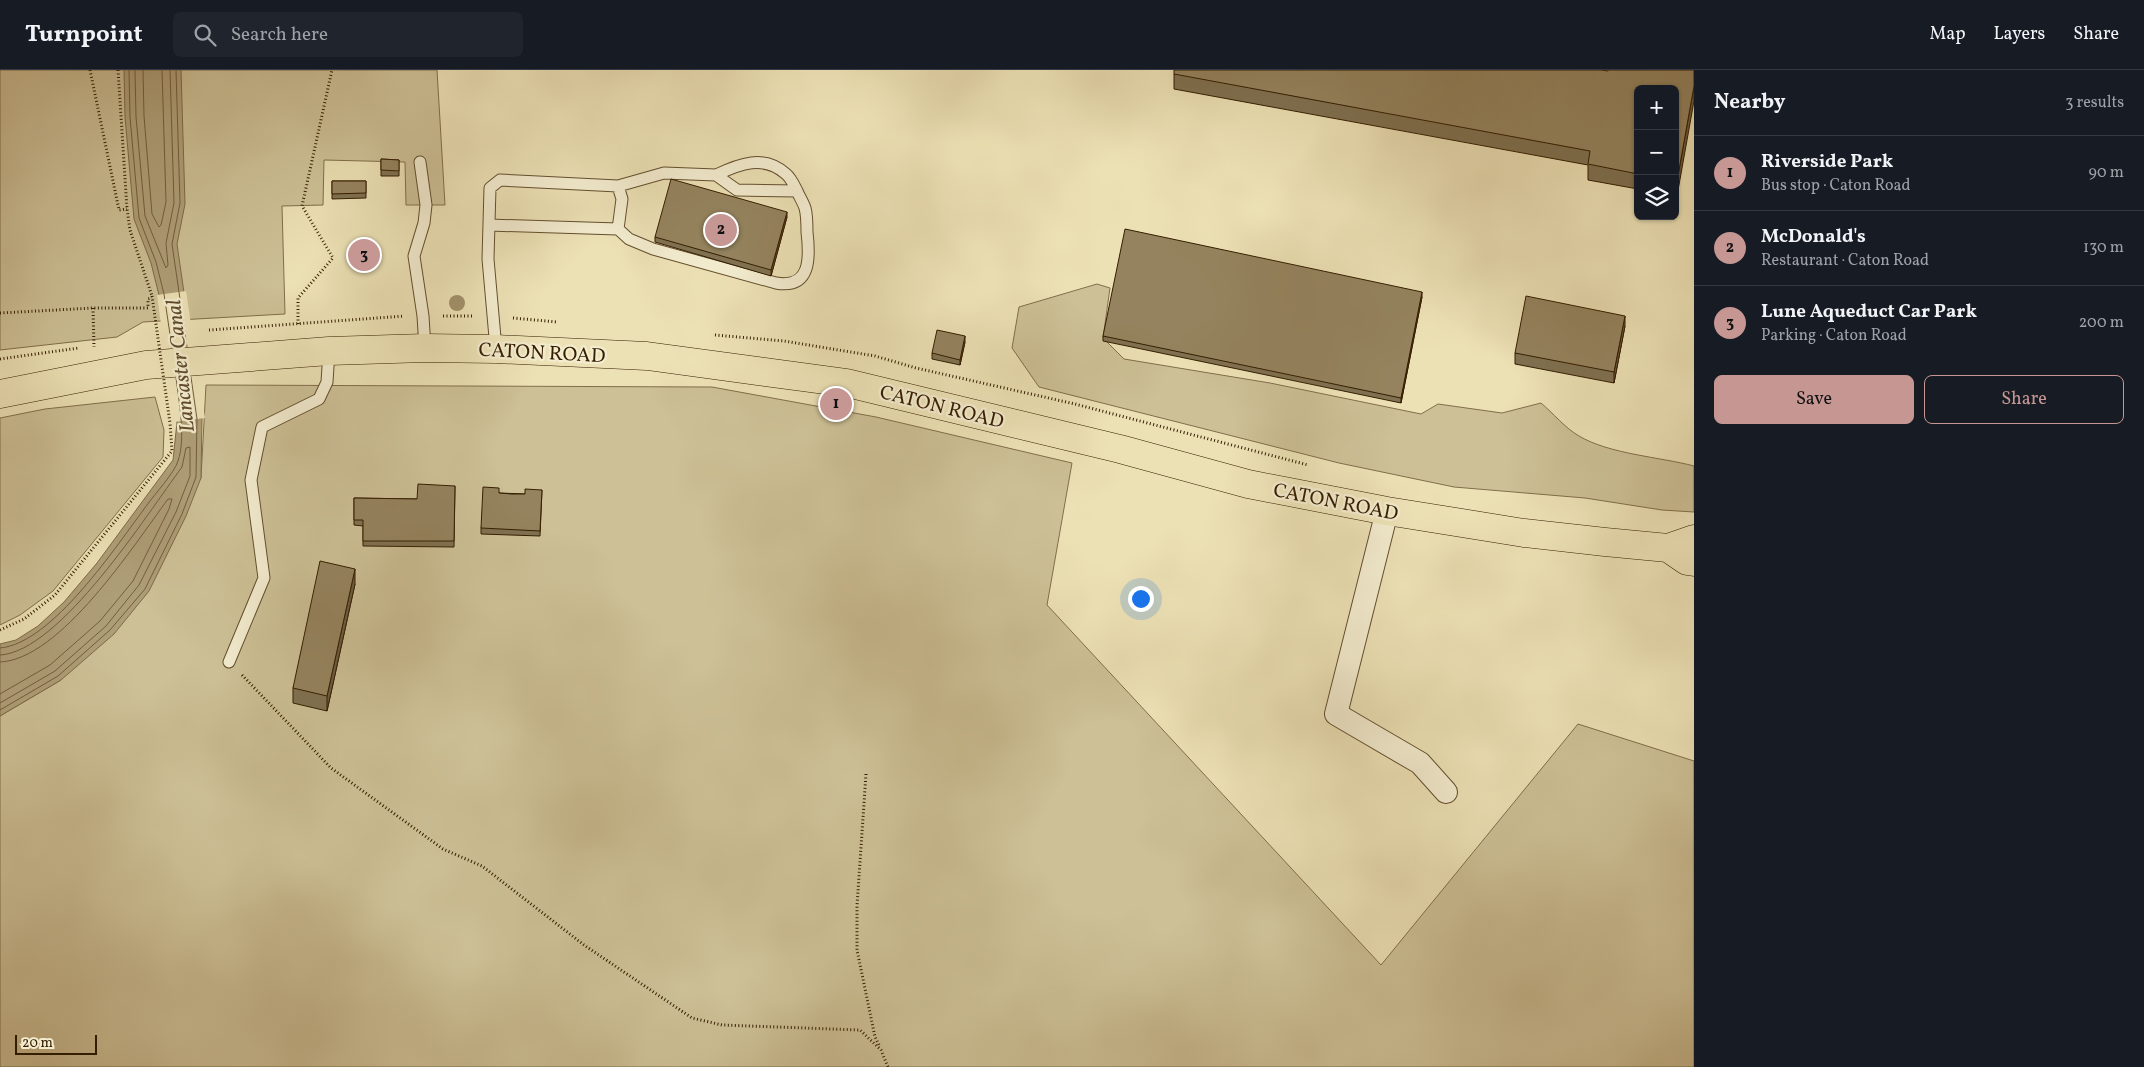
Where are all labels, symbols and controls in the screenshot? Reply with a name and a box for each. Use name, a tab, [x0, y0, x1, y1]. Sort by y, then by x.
search box	[173, 12, 523, 57]
text: Turnpoint	[25, 18, 143, 52]
icon: search	[191, 21, 219, 49]
text: Search here	[231, 22, 328, 48]
text: Map	[1929, 22, 1965, 47]
text: Layers	[1993, 22, 2045, 47]
text: Share	[2073, 22, 2119, 47]
map controls	[1634, 85, 1679, 220]
button: +	[1634, 85, 1679, 130]
text: Nearby	[1714, 88, 1785, 117]
text: 3 results	[2065, 92, 2124, 114]
button: −	[1634, 130, 1679, 175]
text: Riverside Park	[1761, 149, 1893, 175]
text: 1	[1727, 162, 1733, 184]
text: 90 m	[2088, 162, 2124, 184]
button: layers	[1634, 175, 1679, 220]
text: Bus stop · Caton Road	[1761, 175, 1911, 197]
pin: 2	[705, 211, 737, 249]
text: McDonald's	[1761, 224, 1866, 250]
pin: 3	[348, 236, 380, 274]
text: 2	[1726, 237, 1734, 259]
text: 130 m	[2083, 237, 2124, 259]
text: Restaurant · Caton Road	[1761, 250, 1929, 272]
water label: Lancaster Canal	[160, 298, 203, 433]
text: Lune Aqueduct Car Park	[1761, 299, 1977, 325]
text: 3	[1726, 312, 1734, 334]
text: 200 m	[2079, 312, 2124, 334]
text: Parking · Caton Road	[1761, 325, 1907, 347]
street label: CATON ROAD	[478, 337, 606, 371]
button: Save	[1714, 375, 1914, 424]
button: Share	[1924, 375, 2124, 424]
street label: CATON ROAD	[877, 379, 1006, 437]
pin: 1	[820, 385, 852, 423]
street label: CATON ROAD	[1271, 477, 1401, 529]
your location	[1128, 586, 1154, 612]
scale bar	[15, 1032, 98, 1055]
text: 20 m	[22, 1034, 53, 1053]

